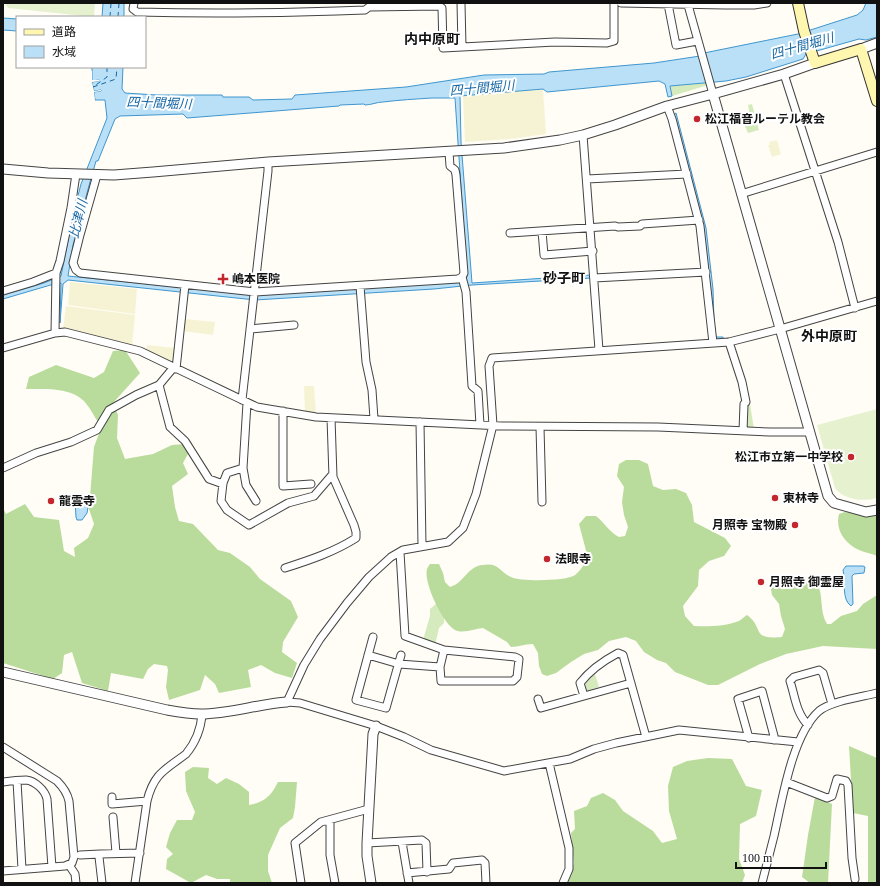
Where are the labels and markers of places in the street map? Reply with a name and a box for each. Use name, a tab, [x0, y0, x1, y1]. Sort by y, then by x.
place label: 松江福音ルーテル教会	[705, 112, 825, 126]
marker: 松江福音ルーテル教会	[692, 114, 702, 124]
place label: 嶋本医院	[232, 272, 280, 286]
marker: 嶋本医院	[217, 273, 229, 285]
place label: 松江市立第一中学校	[735, 450, 843, 464]
marker: 松江市立第一中学校	[846, 452, 856, 462]
place label: 東林寺	[783, 491, 819, 505]
marker: 東林寺	[770, 493, 780, 503]
place label: 龍雲寺	[59, 494, 95, 508]
marker: 龍雲寺	[46, 496, 56, 506]
place label: 月照寺 宝物殿	[712, 518, 787, 532]
marker: 月照寺 宝物殿	[790, 520, 800, 530]
place label: 法眼寺	[555, 552, 591, 566]
marker: 法眼寺	[542, 554, 552, 564]
place label: 月照寺 御霊屋	[769, 575, 844, 589]
marker: 月照寺 御霊屋	[756, 577, 766, 587]

